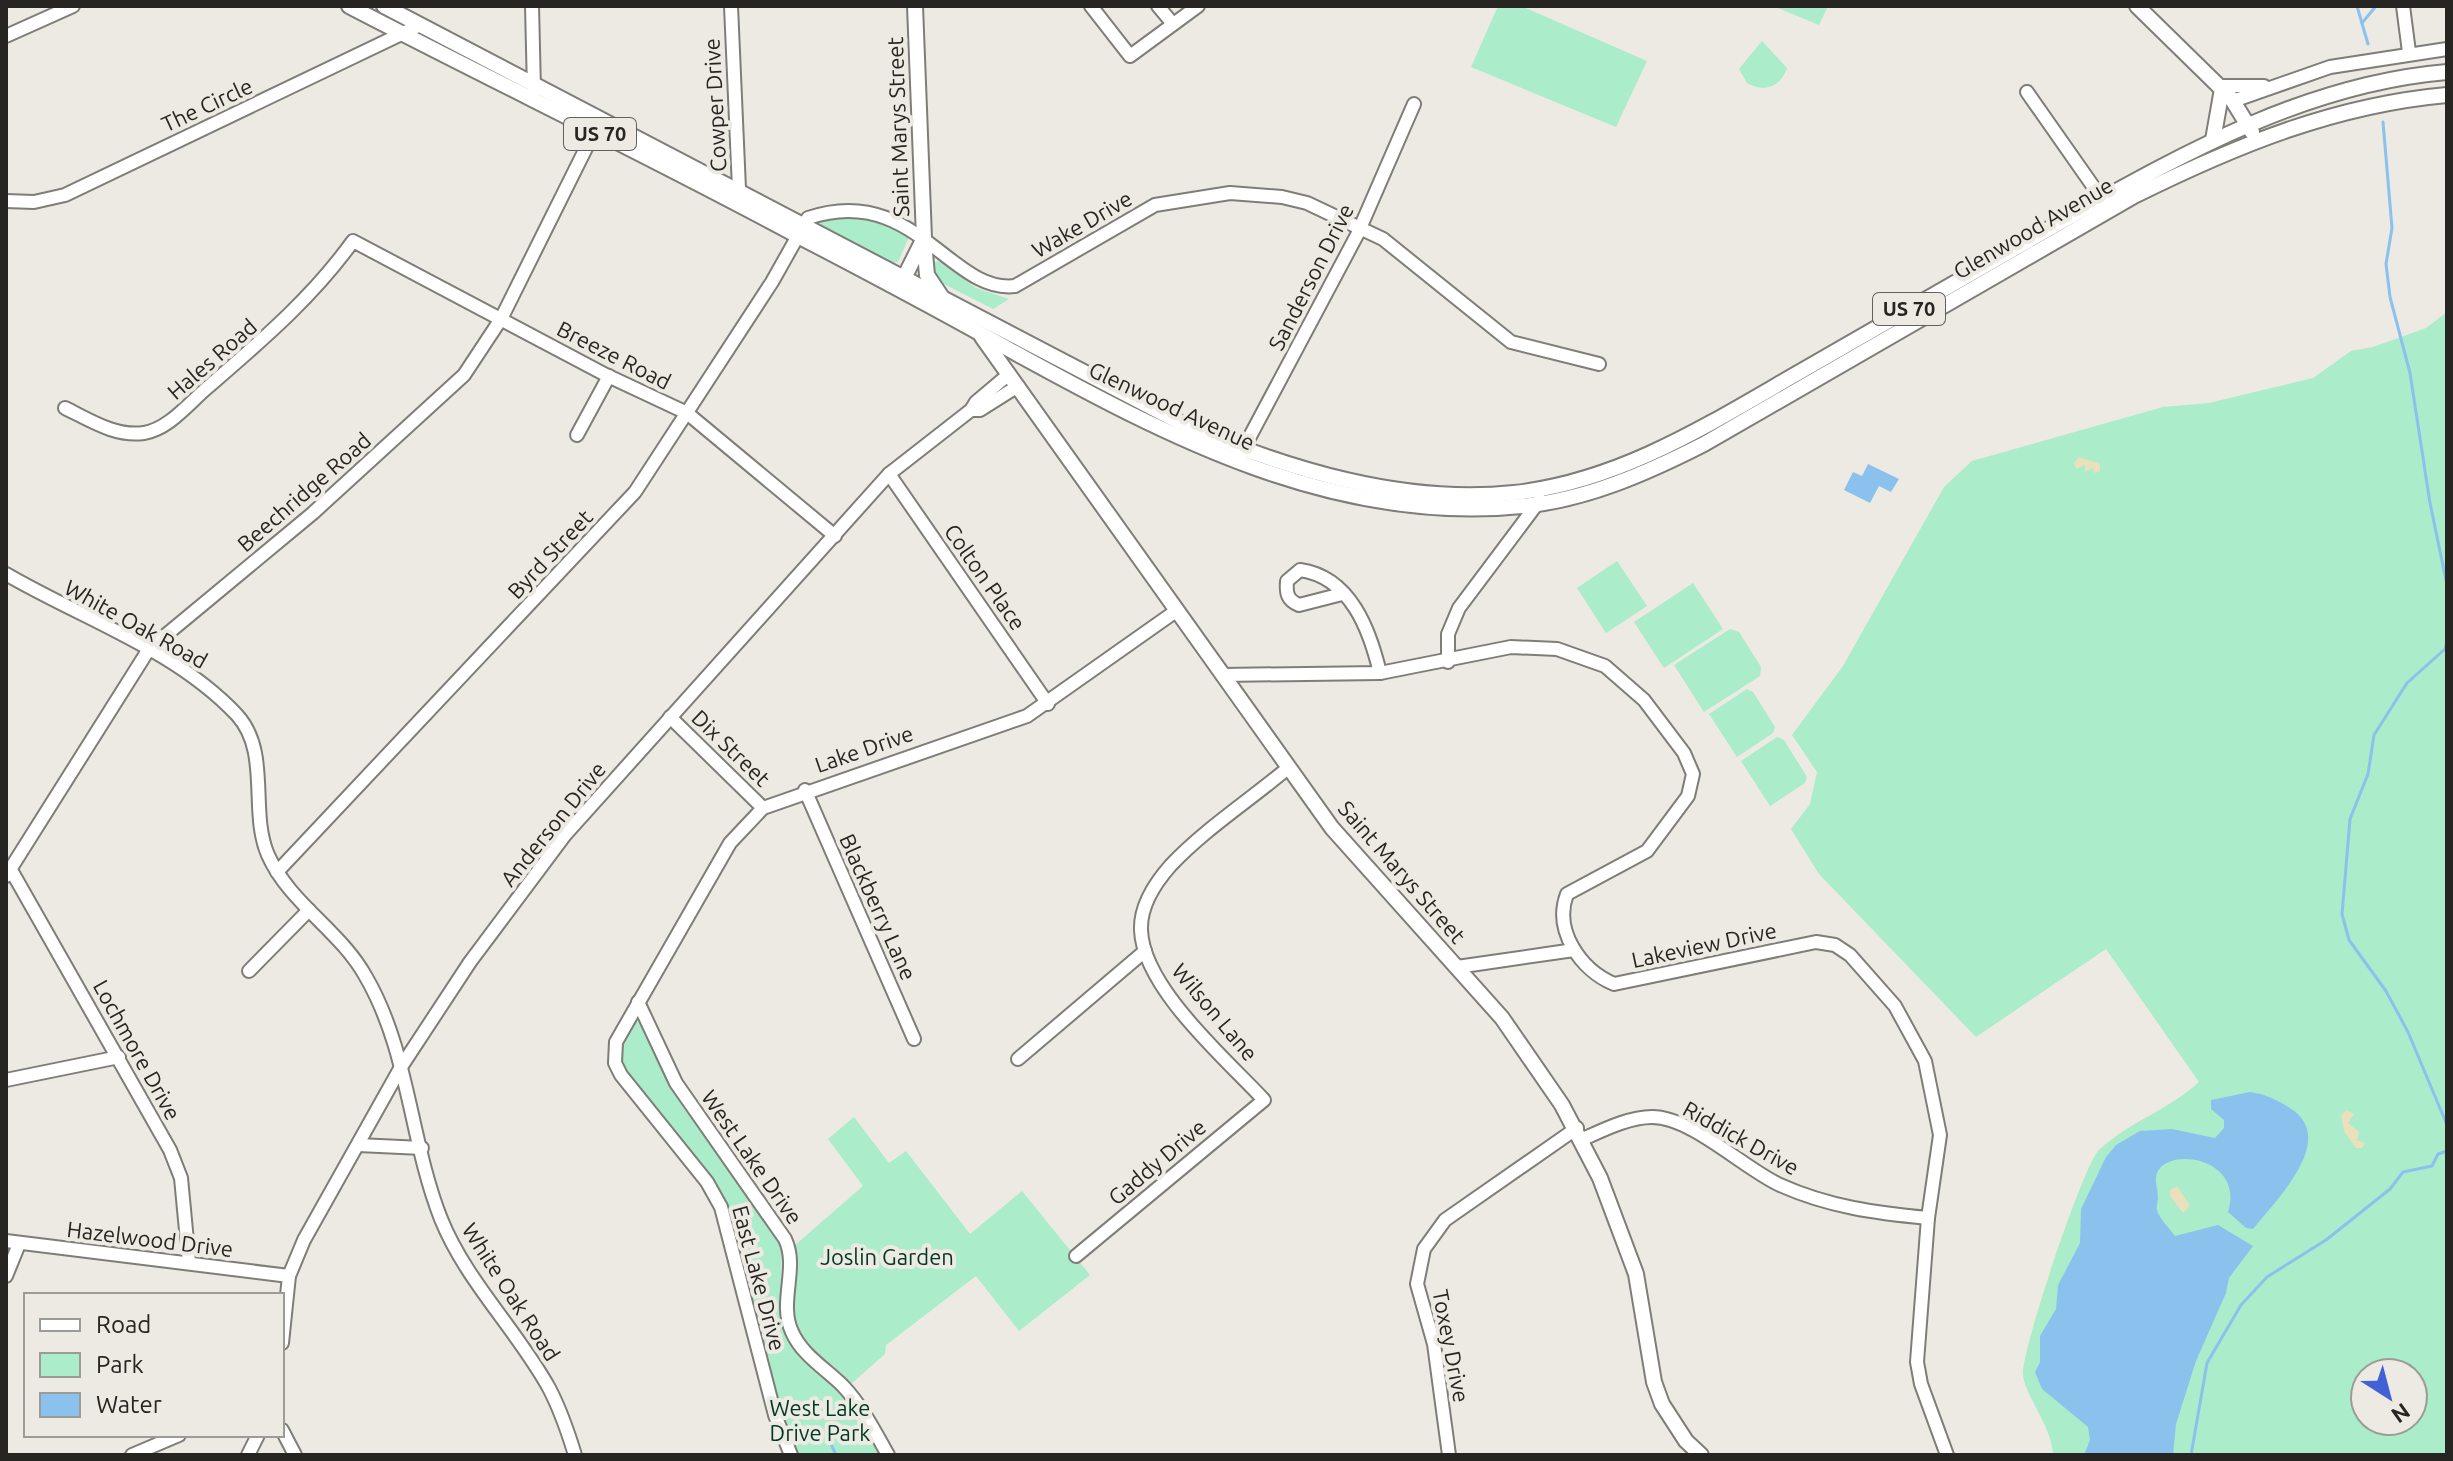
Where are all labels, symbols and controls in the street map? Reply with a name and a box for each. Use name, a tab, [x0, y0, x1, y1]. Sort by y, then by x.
street label: Saint Marys Street	[882, 36, 913, 218]
street label: Cowper Drive	[699, 38, 730, 172]
street label: The Circle	[157, 73, 256, 136]
road number: US 70	[564, 118, 636, 150]
street label: Glenwood Avenue	[1949, 172, 2117, 283]
street label: Wake Drive	[1027, 185, 1136, 262]
street label: Sanderson Drive	[1263, 199, 1358, 354]
road number: US 70	[1873, 293, 1945, 325]
street label: Hales Road	[162, 313, 261, 404]
street label: Breeze Road	[553, 315, 675, 394]
street label: Glenwood Avenue	[1085, 356, 1259, 455]
street label: Beechridge Road	[232, 427, 375, 556]
street label: Byrd Street	[502, 504, 597, 603]
street label: Colton Place	[940, 519, 1031, 635]
street label: White Oak Road	[61, 574, 212, 673]
street label: Dix Street	[687, 704, 776, 791]
street label: Lake Drive	[811, 720, 916, 777]
street label: Anderson Drive	[495, 757, 610, 891]
street label: Saint Marys Street	[1334, 795, 1471, 948]
street label: Blackberry Lane	[835, 830, 922, 984]
street label: Lakeview Drive	[1629, 917, 1779, 972]
street label: Wilson Lane	[1168, 958, 1263, 1065]
street label: Lochmore Drive	[89, 975, 186, 1124]
street label: West Lake Drive	[697, 1085, 808, 1229]
street label: Riddick Drive	[1679, 1095, 1804, 1180]
street label: Gaddy Drive	[1103, 1114, 1210, 1210]
street label: East Lake Drive	[728, 1203, 791, 1353]
street label: Hazelwood Drive	[66, 1216, 235, 1261]
street label: White Oak Road	[458, 1218, 565, 1365]
park label: Joslin Garden	[820, 1244, 954, 1269]
street label: Toxey Drive	[1428, 1287, 1475, 1404]
legend	[24, 1293, 284, 1437]
text: Road	[96, 1311, 151, 1338]
text: Park	[96, 1351, 144, 1378]
north arrow	[2349, 1357, 2429, 1437]
text: Water	[96, 1391, 162, 1418]
park label: West Lake Drive Park	[770, 1395, 870, 1445]
text: N	[2387, 1399, 2415, 1429]

